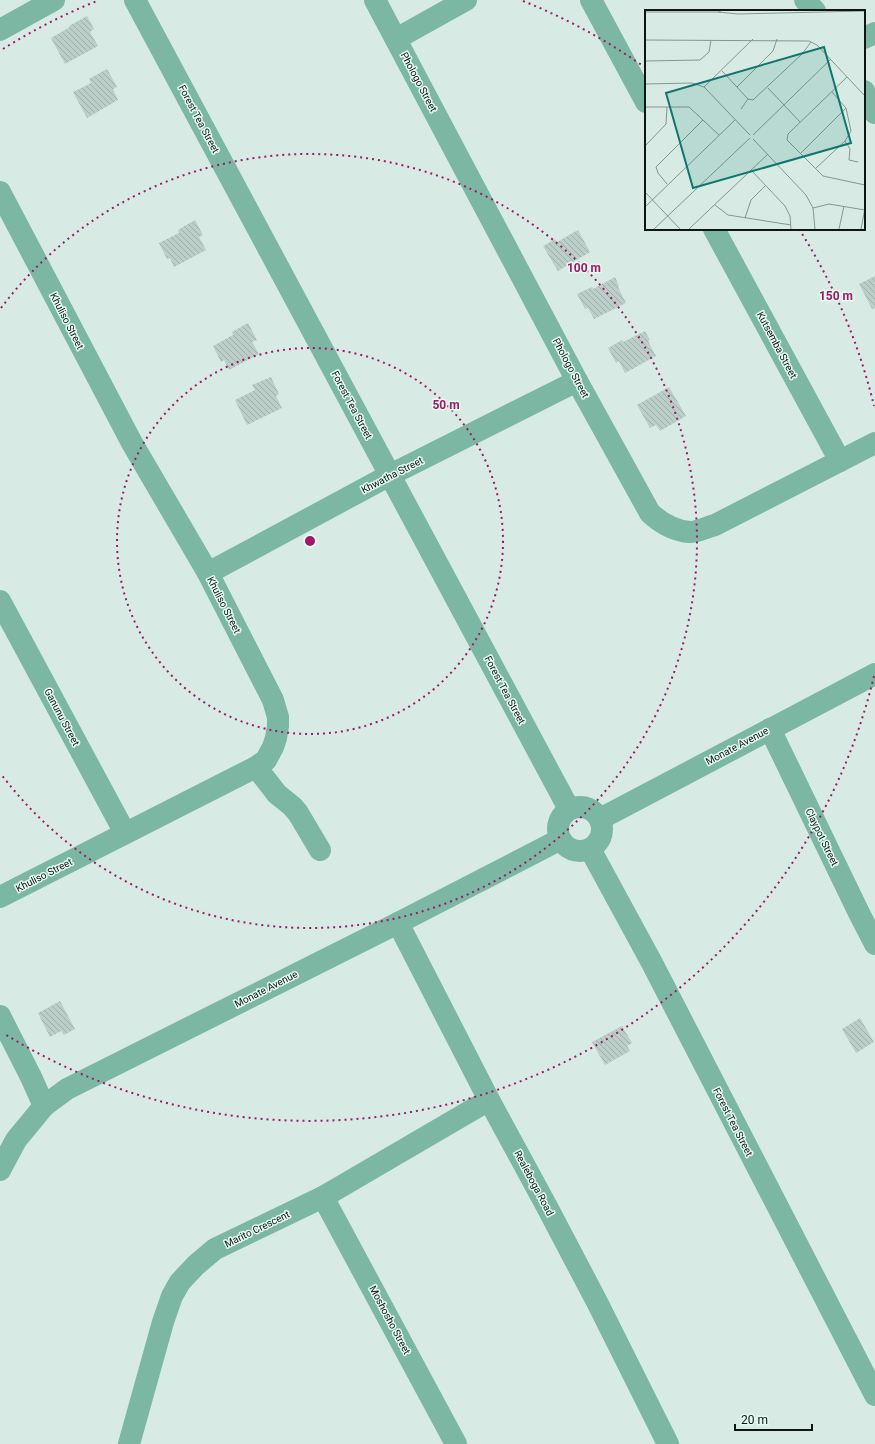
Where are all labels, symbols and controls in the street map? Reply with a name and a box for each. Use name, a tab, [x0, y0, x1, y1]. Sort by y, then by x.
inset map	[645, 10, 865, 230]
street label: Phologo Street	[399, 50, 439, 114]
street label: Forest Tea Street	[176, 83, 222, 155]
text: 100 m	[567, 261, 601, 275]
text: 150 m	[819, 289, 853, 303]
street label: Khuliso Street	[48, 291, 86, 351]
street label: Kutsemba Street	[755, 310, 799, 380]
street label: Phologo Street	[551, 336, 591, 400]
street label: Forest Tea Street	[329, 369, 375, 441]
text: 50 m	[432, 398, 460, 412]
street label: Khwatha Street	[359, 455, 425, 495]
centre of rings	[303, 534, 317, 548]
street label: Khuliso Street	[205, 575, 243, 635]
street label: Forest Tea Street	[482, 654, 528, 726]
street label: Ganunu Street	[42, 687, 82, 747]
street label: Monate Avenue	[704, 725, 770, 767]
street label: Claypot Street	[803, 807, 841, 867]
street label: Khuliso Street	[14, 856, 74, 894]
street label: Monate Avenue	[233, 968, 299, 1010]
street label: Forest Tea Street	[711, 1086, 755, 1158]
street label: Realeboga Road	[512, 1148, 556, 1218]
street label: Marito Crescent	[223, 1209, 291, 1249]
street label: Moshosho Street	[367, 1284, 413, 1356]
scale bar	[735, 1406, 812, 1432]
text: 20 m	[741, 1413, 768, 1427]

